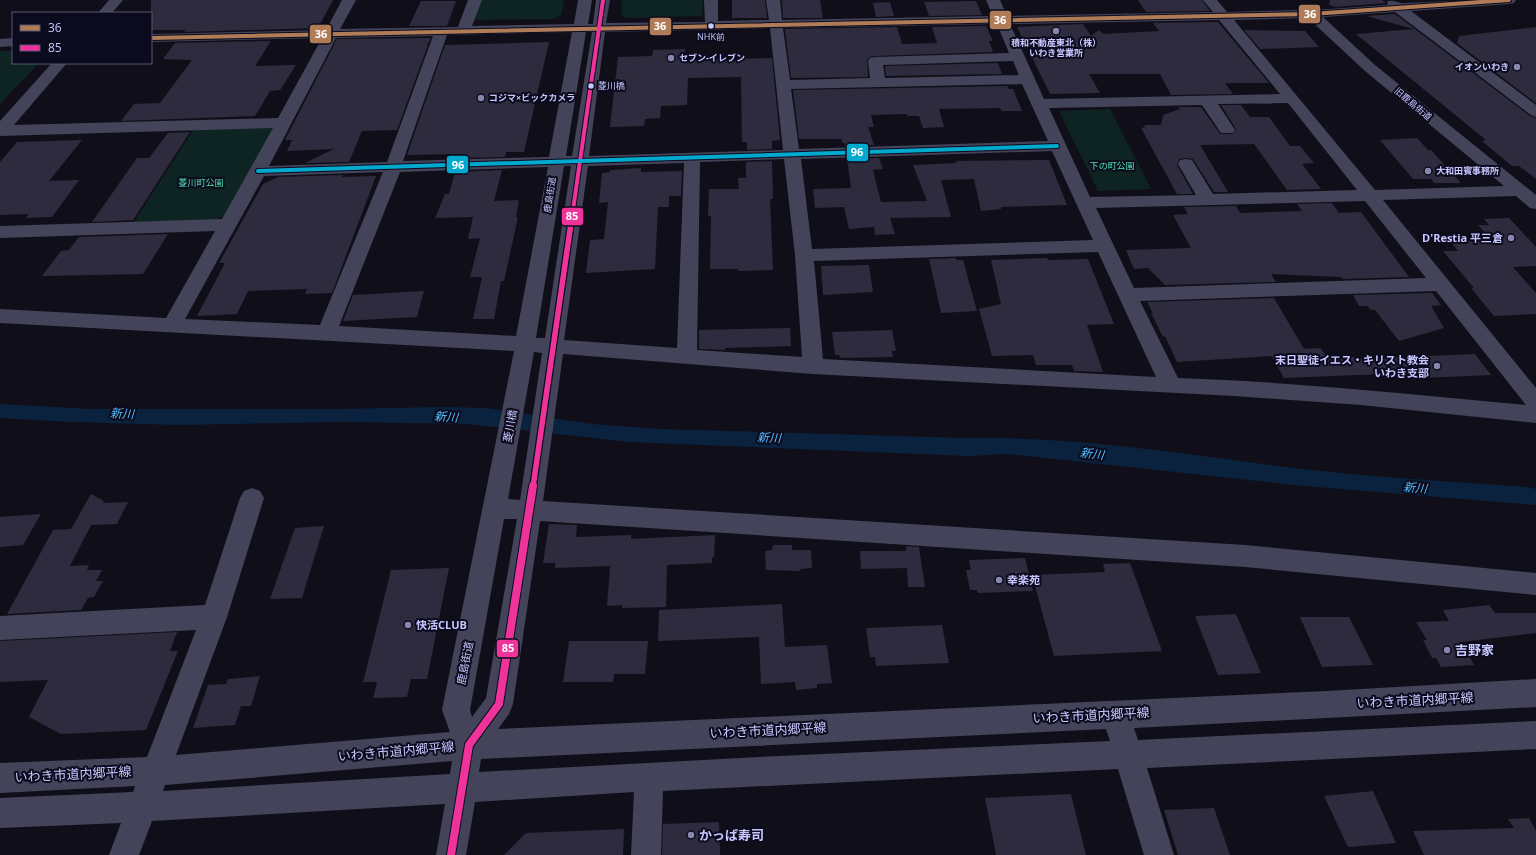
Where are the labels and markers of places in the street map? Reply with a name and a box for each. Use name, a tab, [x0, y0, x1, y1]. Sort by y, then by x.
marker: NHK前	[706, 21, 716, 31]
marker: 積和不動産東北（株） いわき営業所	[1051, 26, 1061, 36]
place label: NHK前	[697, 30, 725, 43]
place label: 積和不動産東北（株） いわき営業所	[1011, 36, 1101, 59]
place label: セブン-イレブン	[679, 51, 745, 64]
marker: セブン-イレブン	[666, 53, 676, 63]
place label: イオンいわき	[1455, 60, 1509, 73]
marker: イオンいわき	[1512, 62, 1522, 72]
place label: 菱川橋	[598, 79, 625, 92]
marker: 菱川橋	[586, 81, 596, 91]
place label: コジマ×ビックカメラ	[489, 91, 575, 104]
marker: コジマ×ビックカメラ	[476, 93, 486, 103]
place label: 大和田賓事務所	[1436, 164, 1499, 177]
marker: 大和田賓事務所	[1423, 166, 1433, 176]
place label: D'Restia 平三倉	[1422, 230, 1503, 245]
marker: D'Restia 平三倉	[1506, 233, 1516, 243]
place label: 末日聖徒イエス・キリスト教会 いわき支部	[1275, 352, 1429, 380]
marker: 末日聖徒イエス・キリスト教会 いわき支部	[1432, 361, 1442, 371]
place label: 幸楽苑	[1007, 572, 1040, 587]
marker: 幸楽苑	[994, 575, 1004, 585]
place label: 快活CLUB	[416, 617, 467, 632]
marker: 快活CLUB	[403, 620, 413, 630]
place label: 吉野家	[1455, 641, 1494, 659]
marker: 吉野家	[1442, 645, 1452, 655]
place label: かっぱ寿司	[699, 826, 764, 844]
marker: かっぱ寿司	[686, 830, 696, 840]

